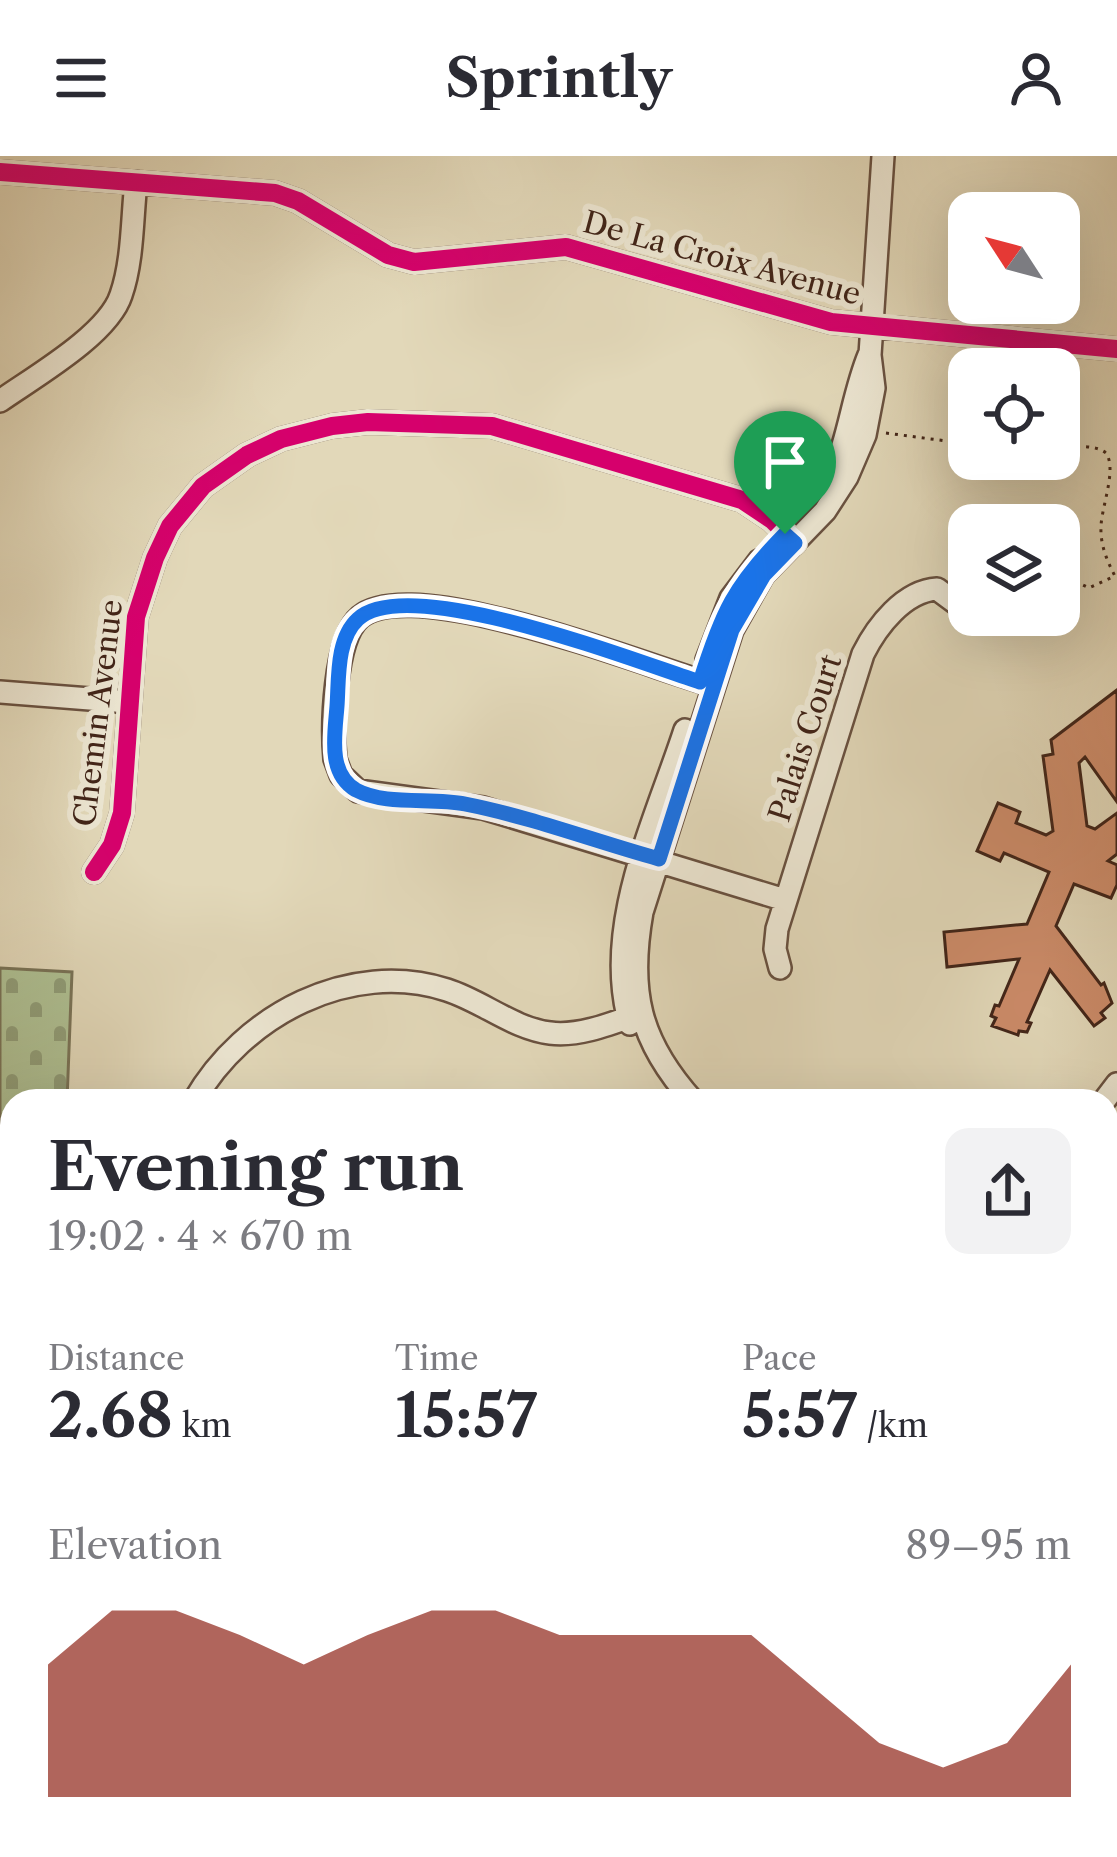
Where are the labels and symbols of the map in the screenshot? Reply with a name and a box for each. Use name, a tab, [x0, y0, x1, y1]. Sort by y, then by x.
north arrow	[948, 192, 1080, 324]
street label: De La Croix Avenue	[579, 203, 865, 313]
pin	[734, 411, 836, 534]
street label: Chemin Avenue	[66, 598, 130, 828]
street label: Palais Court	[761, 649, 850, 826]

